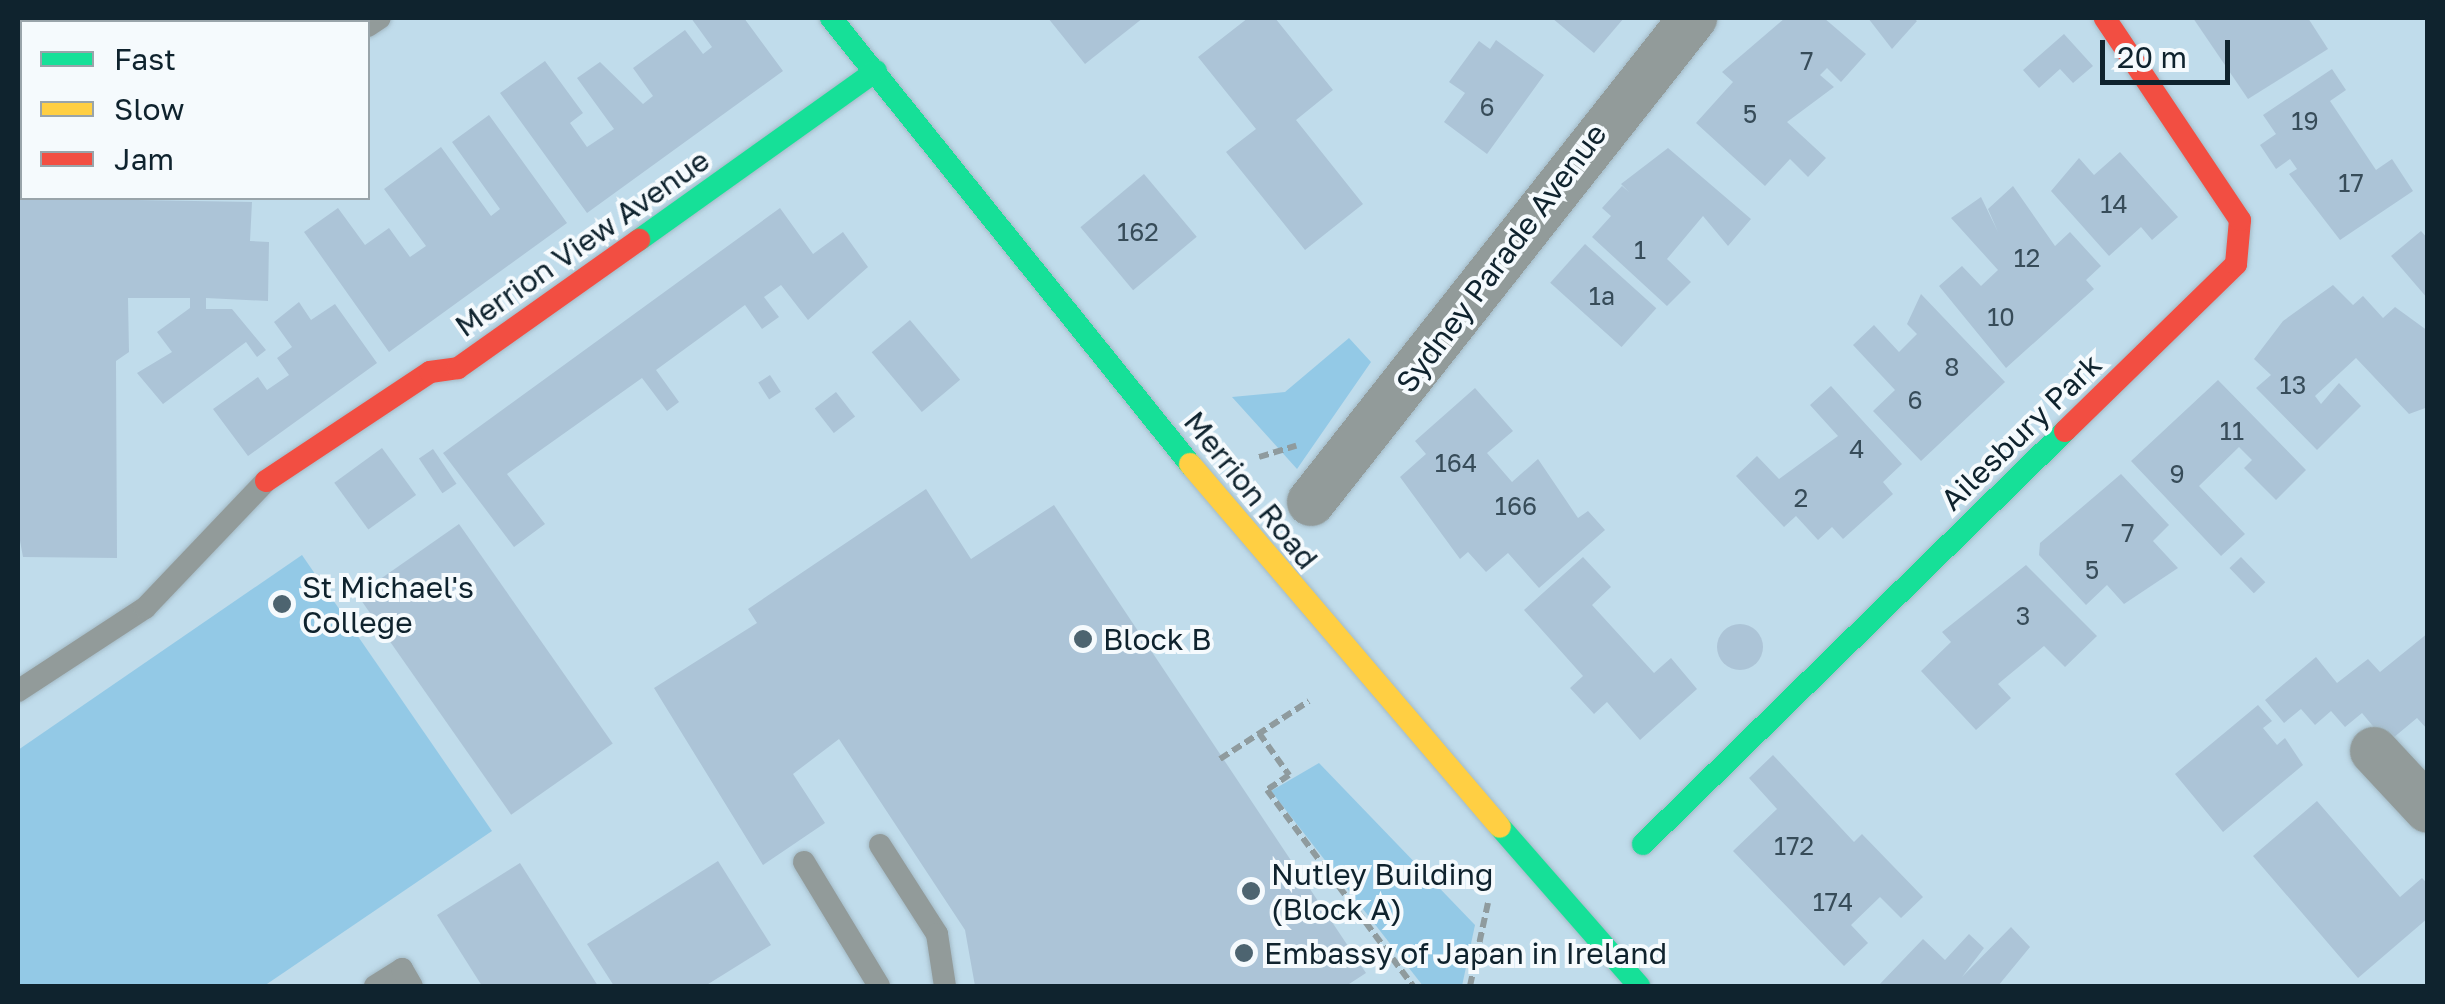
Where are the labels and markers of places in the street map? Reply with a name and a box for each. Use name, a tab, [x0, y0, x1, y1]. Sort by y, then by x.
place label: St Michael's College	[302, 569, 474, 640]
marker: St Michael's College	[271, 593, 293, 615]
place label: Block B	[1103, 621, 1211, 657]
marker: Block B	[1072, 628, 1094, 650]
place label: Nutley Building (Block A)	[1271, 856, 1493, 926]
marker: Nutley Building (Block A)	[1240, 880, 1262, 902]
place label: Embassy of Japan in Ireland	[1264, 935, 1667, 971]
marker: Embassy of Japan in Ireland	[1233, 942, 1255, 964]

